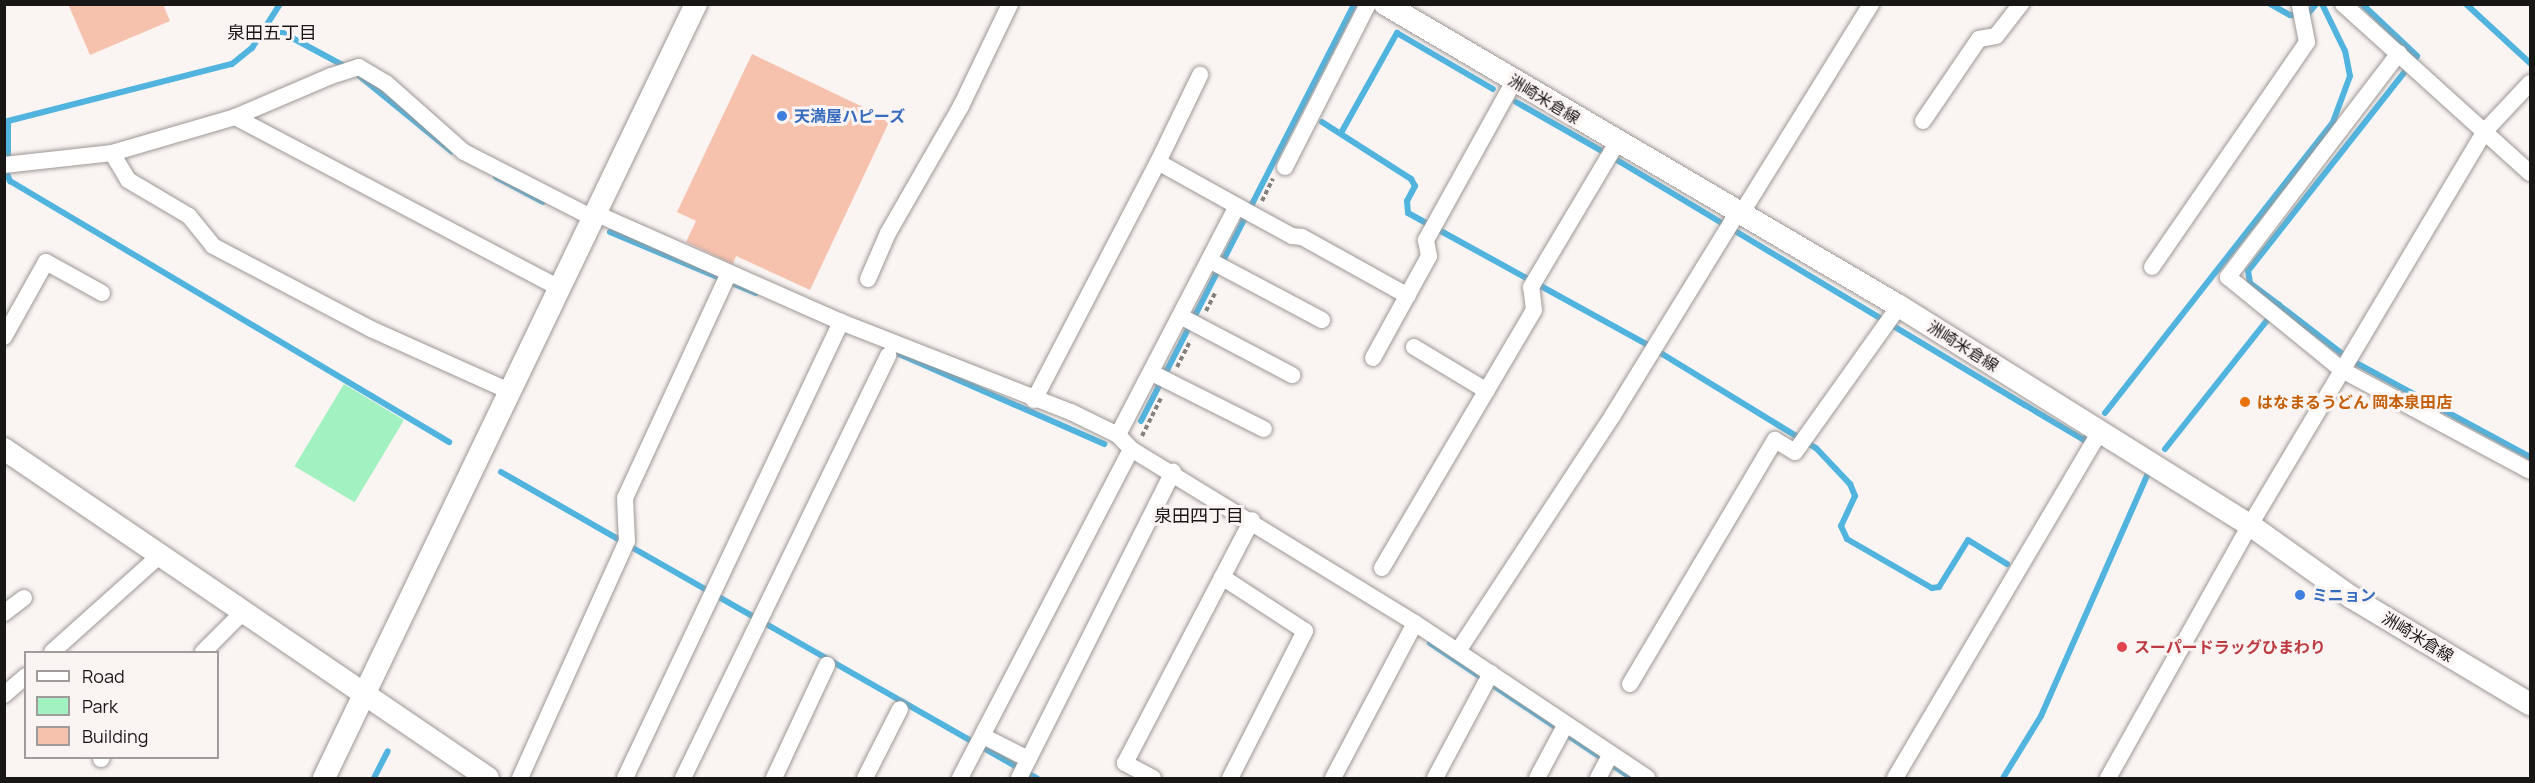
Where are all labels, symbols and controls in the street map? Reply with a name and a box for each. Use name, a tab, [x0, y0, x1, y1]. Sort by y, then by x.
district label: 泉田五丁目	[227, 21, 317, 43]
street label: 洲崎米倉線	[1505, 70, 1583, 128]
place label: 天満屋ハピーズ	[794, 106, 906, 126]
marker: 天満屋ハピーズ	[775, 109, 789, 123]
street label: 洲崎米倉線	[1924, 317, 2002, 375]
place label: はなまるうどん 岡本泉田店	[2257, 392, 2452, 412]
marker: はなまるうどん 岡本泉田店	[2238, 395, 2252, 409]
district label: 泉田四丁目	[1154, 504, 1244, 526]
place label: ミニョン	[2312, 585, 2376, 605]
marker: ミニョン	[2293, 588, 2307, 602]
street label: 洲崎米倉線	[2379, 608, 2457, 666]
place label: スーパードラッグひまわり	[2134, 637, 2326, 657]
marker: スーパードラッグひまわり	[2115, 640, 2129, 654]
legend	[24, 651, 219, 759]
text: Road	[82, 664, 125, 688]
text: Park	[82, 694, 118, 718]
text: Building	[82, 724, 148, 748]

